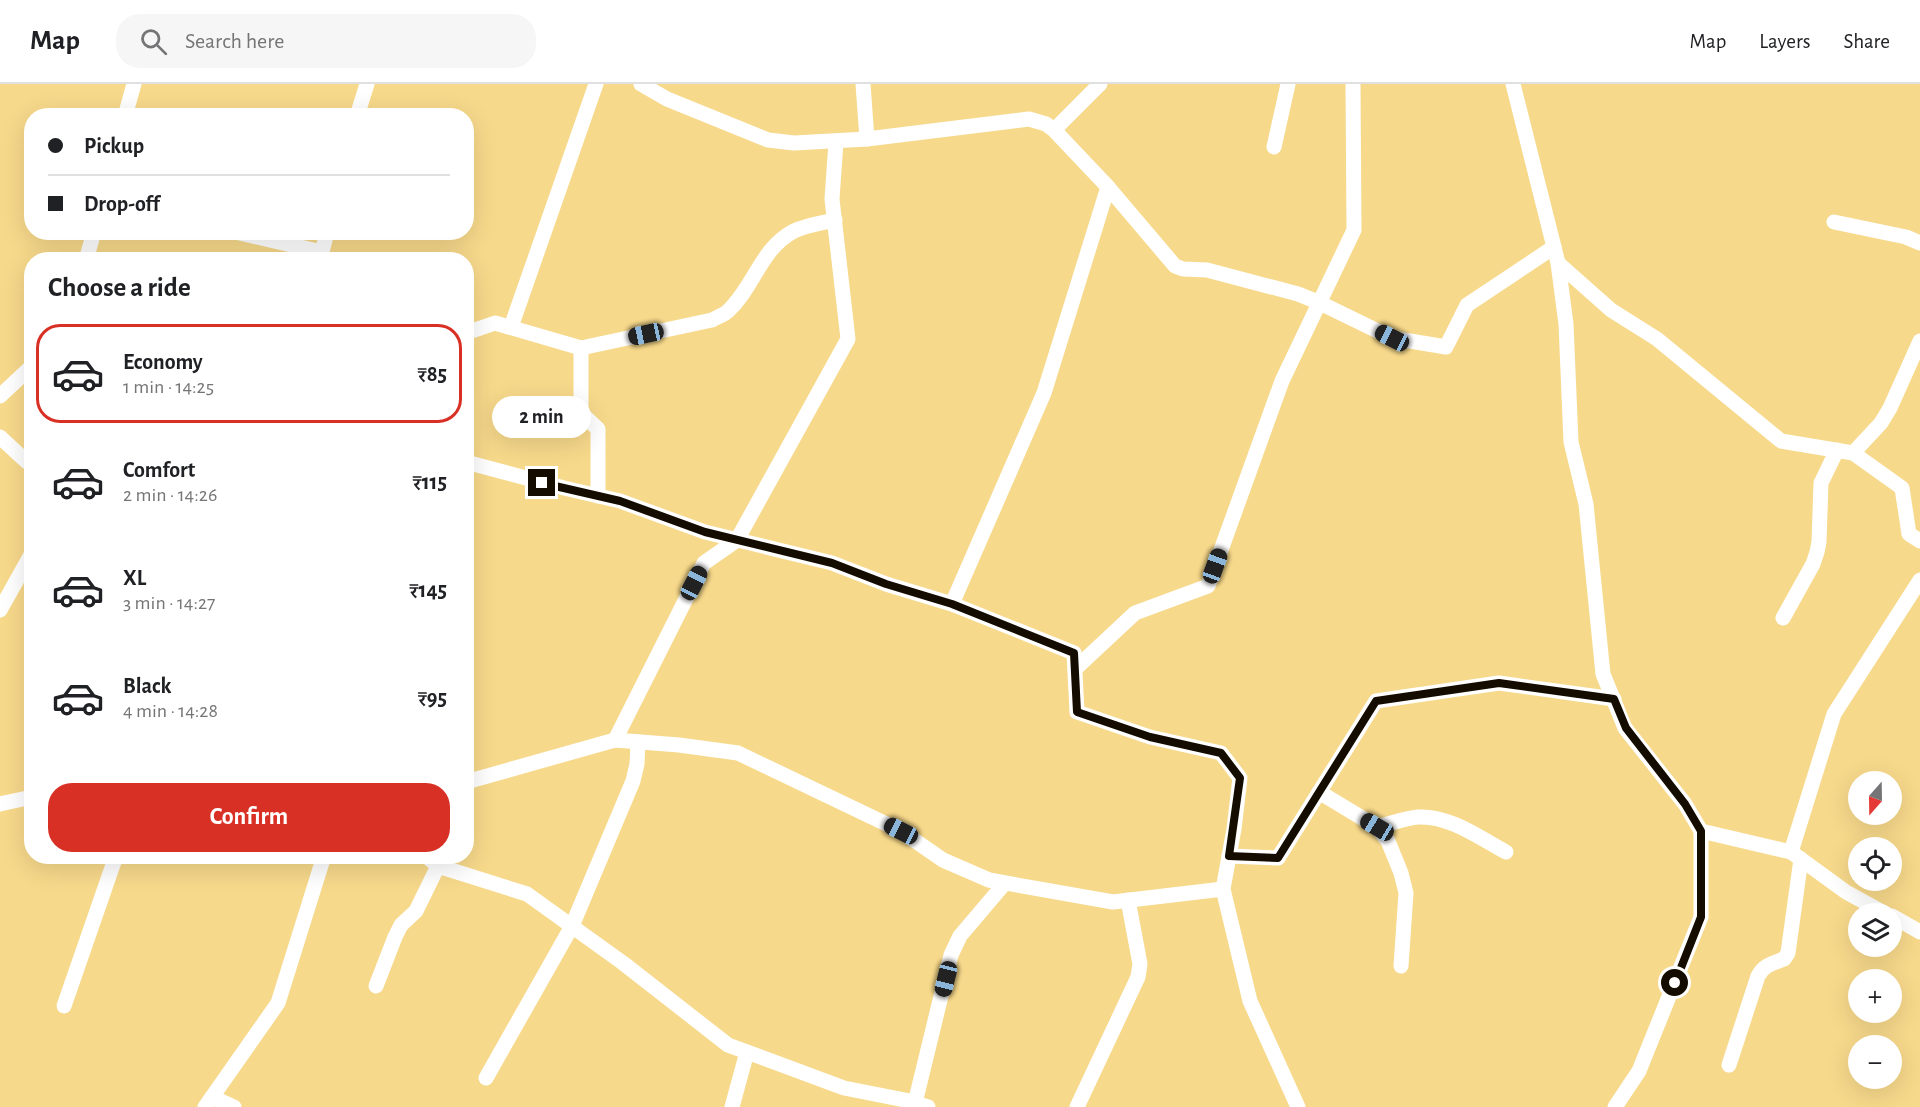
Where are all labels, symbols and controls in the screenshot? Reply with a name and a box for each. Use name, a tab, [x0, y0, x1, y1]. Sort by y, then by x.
search box	[116, 14, 536, 68]
icon: search	[137, 25, 170, 58]
text: Map	[30, 27, 80, 55]
text: Search here	[185, 30, 284, 52]
text: Map	[1690, 31, 1726, 52]
text: Layers	[1759, 31, 1810, 52]
text: Share	[1843, 31, 1890, 52]
text: Pickup	[84, 135, 144, 157]
text: Drop-off	[84, 193, 160, 215]
text: Choose a ride	[48, 274, 191, 301]
car	[627, 321, 665, 347]
car	[1372, 322, 1412, 354]
icon: car	[51, 347, 105, 401]
text: Economy	[123, 351, 203, 373]
text: ₹85	[417, 363, 447, 385]
text: 1 min · 14:25	[123, 377, 214, 397]
callout: 2 min	[492, 396, 592, 438]
text: 2 min	[519, 407, 564, 427]
icon: car	[51, 455, 105, 509]
text: Comfort	[123, 459, 195, 481]
route end	[528, 469, 555, 496]
text: ₹115	[412, 471, 447, 493]
text: 2 min · 14:26	[123, 485, 217, 505]
car	[1200, 546, 1230, 586]
icon: car	[51, 563, 105, 617]
car	[678, 563, 710, 603]
text: XL	[123, 567, 146, 589]
text: ₹145	[409, 579, 447, 601]
text: 3 min · 14:27	[123, 593, 215, 613]
icon: car	[51, 671, 105, 725]
text: Black	[123, 675, 171, 697]
text: ₹95	[418, 687, 447, 709]
text: 4 min · 14:28	[123, 701, 218, 721]
north arrow	[1848, 771, 1902, 825]
map controls	[1848, 771, 1902, 1089]
button: Confirm	[48, 783, 450, 852]
car	[1357, 810, 1397, 844]
car	[881, 815, 921, 847]
button: locate	[1848, 837, 1902, 891]
button: layers	[1848, 903, 1902, 957]
car	[933, 959, 959, 999]
route start	[1661, 969, 1688, 996]
button: +	[1848, 969, 1902, 1023]
button: −	[1848, 1035, 1902, 1089]

